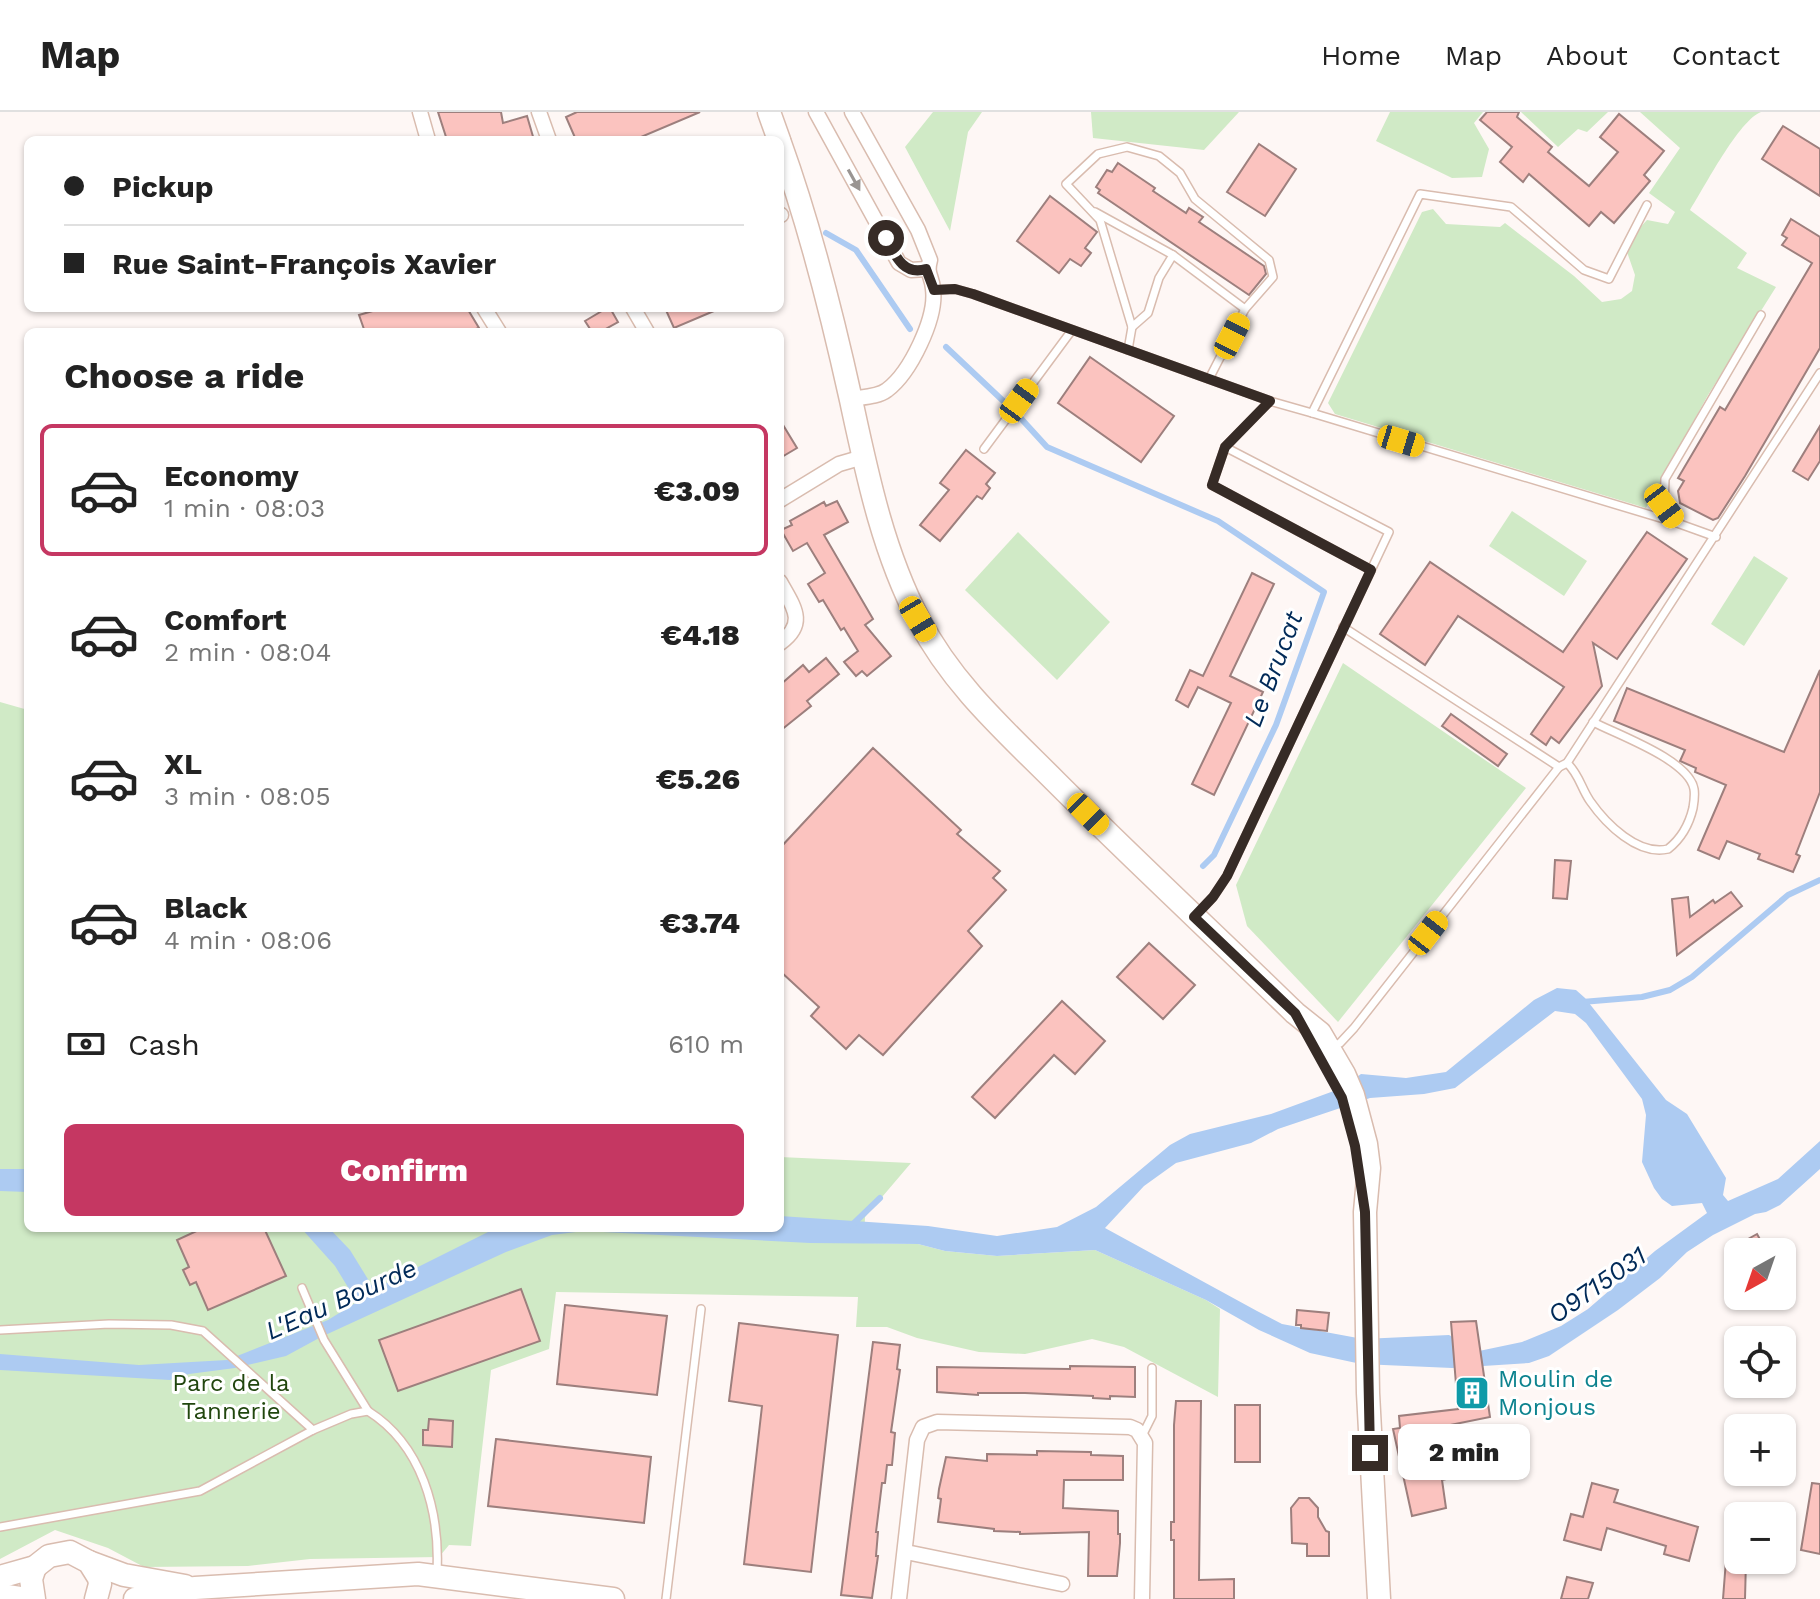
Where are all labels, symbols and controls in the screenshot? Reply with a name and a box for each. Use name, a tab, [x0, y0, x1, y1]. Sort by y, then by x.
text: Map	[40, 33, 120, 77]
text: Home	[1321, 39, 1401, 72]
text: Map	[1445, 39, 1502, 72]
text: About	[1546, 39, 1628, 72]
text: Contact	[1672, 39, 1780, 72]
text: Pickup	[112, 169, 214, 204]
one-way arrow	[847, 169, 860, 192]
route start	[868, 220, 904, 256]
text: Rue Saint-François Xavier	[112, 246, 496, 281]
car	[1210, 309, 1254, 363]
text: Choose a ride	[64, 355, 304, 397]
car	[995, 375, 1043, 427]
car	[1375, 423, 1427, 459]
icon: car	[68, 454, 140, 526]
text: Economy	[164, 458, 299, 493]
text: €3.09	[654, 473, 740, 508]
car	[1640, 480, 1688, 532]
text: 1 min · 08:03	[164, 493, 325, 523]
car	[895, 592, 941, 646]
icon: car	[68, 598, 140, 670]
text: Comfort	[164, 602, 286, 637]
water label: Le Brucat	[1237, 607, 1309, 731]
text: €4.18	[661, 617, 740, 652]
text: 2 min · 08:04	[164, 637, 331, 667]
icon: car	[68, 742, 140, 814]
text: XL	[164, 746, 202, 781]
text: €5.26	[656, 761, 740, 796]
text: 3 min · 08:05	[164, 781, 331, 811]
car	[1063, 789, 1113, 839]
icon: car	[68, 886, 140, 958]
text: Black	[164, 890, 248, 925]
text: €3.74	[660, 905, 740, 940]
car	[1404, 907, 1452, 959]
text: 4 min · 08:06	[164, 925, 332, 955]
icon: cash	[64, 1022, 108, 1066]
text: Cash	[128, 1027, 200, 1062]
text: 610 m	[668, 1029, 744, 1059]
button: Confirm	[64, 1124, 744, 1216]
north arrow	[1724, 1238, 1796, 1310]
map controls	[1724, 1238, 1796, 1574]
water label: O9715031	[1542, 1240, 1652, 1330]
water label: L'Eau Bourde	[261, 1252, 421, 1346]
button: locate	[1724, 1326, 1796, 1398]
place label: Moulin de Monjous	[1498, 1365, 1613, 1421]
park label: Parc de la Tannerie	[172, 1369, 290, 1425]
building icon: Moulin de Monjous	[1453, 1374, 1491, 1412]
button: +	[1724, 1414, 1796, 1486]
callout: 2 min	[1398, 1425, 1530, 1481]
route end	[1352, 1435, 1388, 1471]
text: 2 min	[1429, 1437, 1499, 1467]
button: −	[1724, 1502, 1796, 1574]

